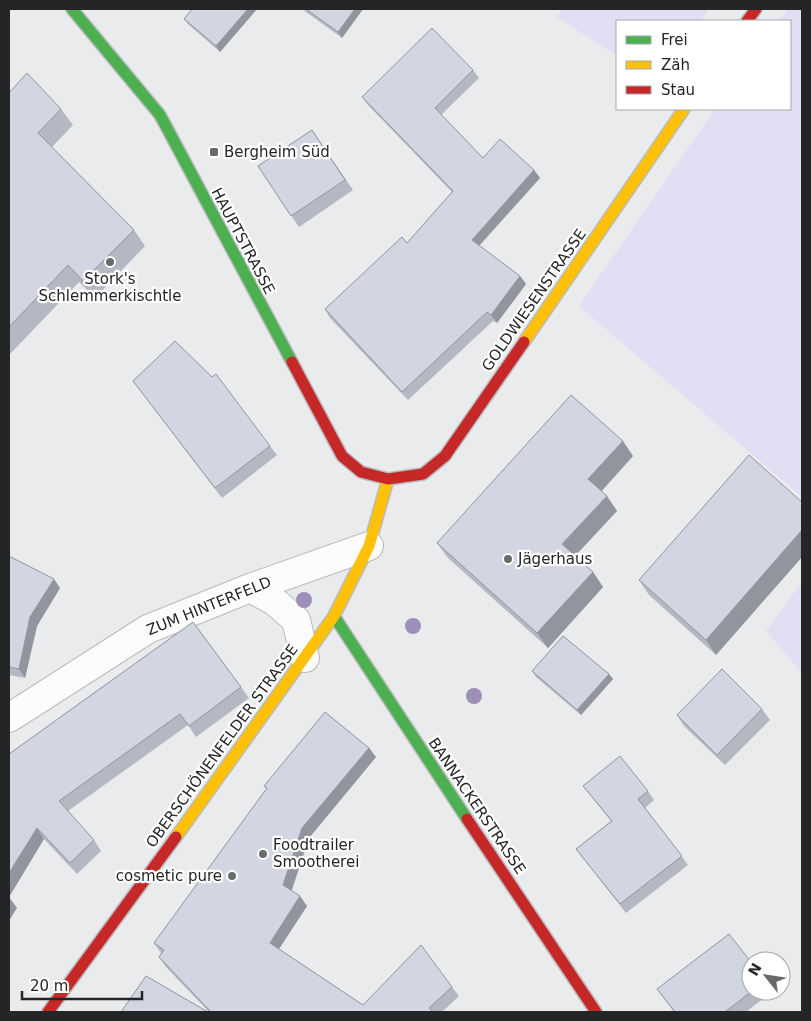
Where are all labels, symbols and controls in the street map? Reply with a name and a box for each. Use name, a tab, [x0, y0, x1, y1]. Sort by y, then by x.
legend	[616, 20, 791, 110]
text: Frei	[661, 31, 688, 49]
text: Zäh	[661, 56, 690, 74]
text: Stau	[661, 81, 695, 99]
place label: Bergheim Süd	[224, 143, 330, 161]
marker: Bergheim Süd	[208, 146, 220, 158]
street label: HAUPTSTRASSE	[207, 185, 279, 297]
street label: GOLDWIESENSTRASSE	[478, 225, 590, 375]
marker: Stork's Schlemmerkischtle	[104, 256, 116, 268]
place label: Stork's Schlemmerkischtle	[39, 270, 182, 305]
place label: Jägerhaus	[517, 550, 592, 568]
marker: Jägerhaus	[502, 553, 514, 565]
street label: ZUM HINTERFELD	[144, 573, 274, 639]
street label: OBERSCHÖNENFELDER STRASSE	[141, 640, 302, 851]
street label: BANNACKERSTRASSE	[425, 734, 529, 878]
place label: Foodtrailer Smootherei	[273, 836, 359, 871]
marker: Foodtrailer Smootherei	[257, 848, 269, 860]
place label: cosmetic pure	[116, 867, 222, 885]
marker: cosmetic pure	[226, 870, 238, 882]
north arrow	[741, 951, 791, 1001]
text: N	[745, 960, 765, 979]
scale bar	[22, 968, 142, 1000]
text: 20 m	[30, 977, 68, 995]

